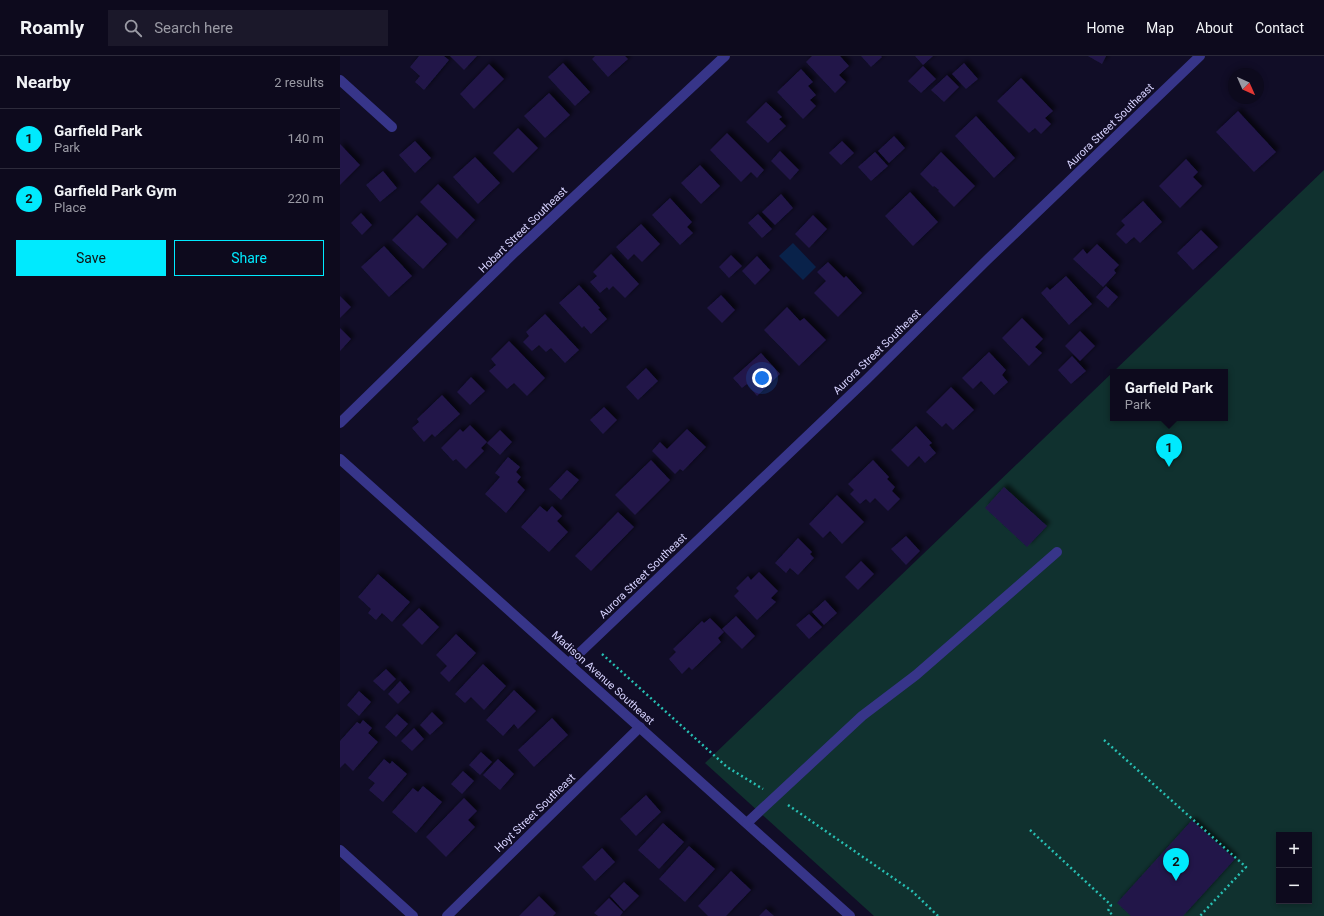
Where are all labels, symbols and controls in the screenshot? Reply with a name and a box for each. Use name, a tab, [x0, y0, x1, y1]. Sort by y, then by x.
search box	[108, 10, 388, 46]
text: Roamly	[20, 16, 84, 39]
icon: search	[122, 17, 144, 39]
text: Search here	[154, 19, 233, 37]
text: Home	[1086, 20, 1124, 36]
text: Map	[1146, 20, 1174, 36]
text: About	[1196, 20, 1233, 36]
text: Contact	[1255, 20, 1304, 36]
north arrow	[1228, 68, 1264, 104]
text: Nearby	[16, 72, 71, 92]
text: 2 results	[274, 75, 324, 90]
street label: Aurora Street Southeast	[1064, 81, 1157, 171]
text: Garfield Park	[54, 122, 142, 140]
text: 1	[25, 131, 33, 146]
text: 140 m	[287, 131, 324, 146]
text: Park	[54, 140, 80, 155]
text: Garfield Park Gym	[54, 182, 177, 200]
street label: Hobart Street Southeast	[476, 184, 570, 276]
text: 2	[25, 191, 33, 206]
text: 220 m	[287, 191, 324, 206]
text: Place	[54, 200, 86, 215]
button: Save	[16, 240, 166, 276]
button: Share	[174, 240, 324, 276]
street label: Aurora Street Southeast	[831, 307, 924, 397]
your location	[752, 368, 772, 388]
popup	[1110, 369, 1228, 421]
text: Garfield Park	[1125, 379, 1213, 397]
text: Park	[1125, 397, 1151, 412]
pin: 1	[1156, 434, 1182, 467]
street label: Aurora Street Southeast	[597, 531, 690, 621]
street label: Madison Avenue Southeast	[549, 628, 657, 728]
street label: Hoyt Street Southeast	[492, 771, 578, 855]
map controls	[1276, 832, 1312, 904]
button: +	[1276, 832, 1312, 868]
pin: 2	[1163, 848, 1189, 881]
button: −	[1276, 868, 1312, 904]

